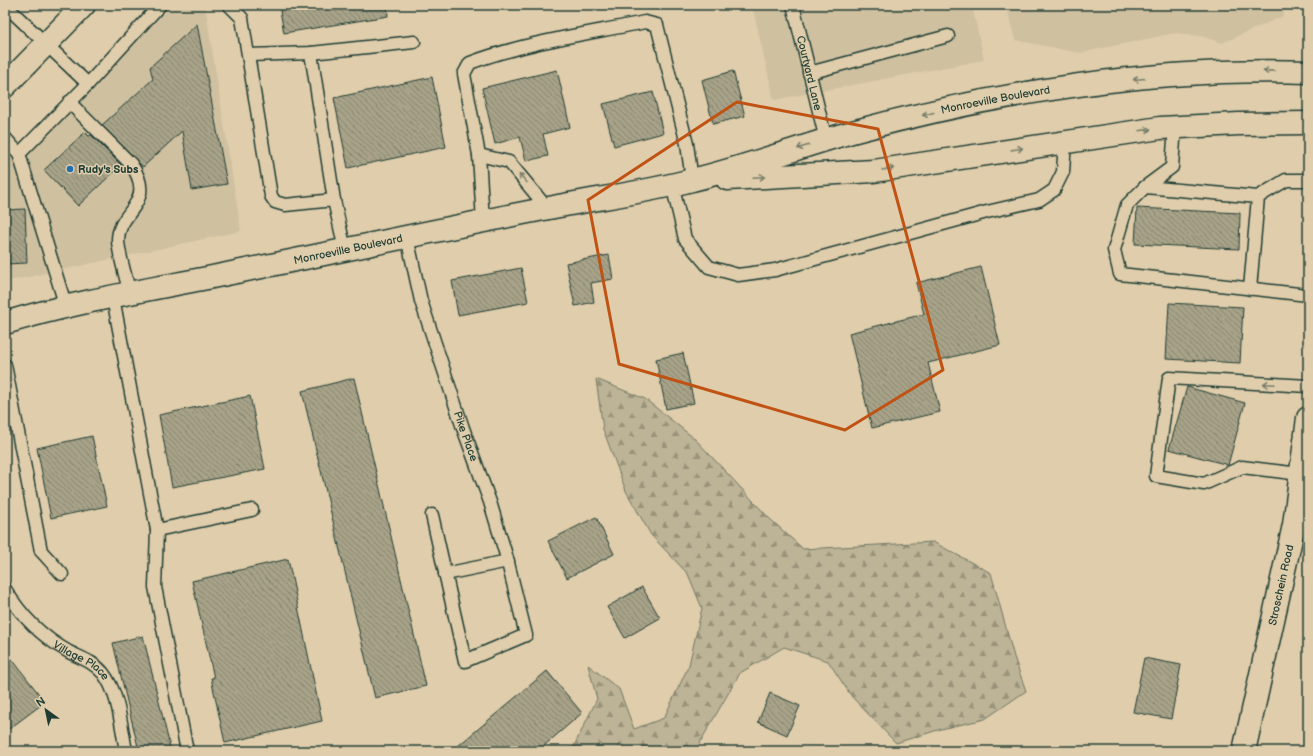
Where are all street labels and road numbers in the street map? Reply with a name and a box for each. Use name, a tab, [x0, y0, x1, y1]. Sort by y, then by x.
street label: Courtyard Lane	[794, 34, 825, 112]
street label: Monroeville Boulevard	[940, 83, 1051, 117]
street label: Monroeville Boulevard	[292, 232, 404, 267]
street label: Pike Place	[451, 410, 481, 464]
street label: Stroschein Road	[1266, 543, 1296, 627]
street label: Village Place	[51, 638, 112, 683]

